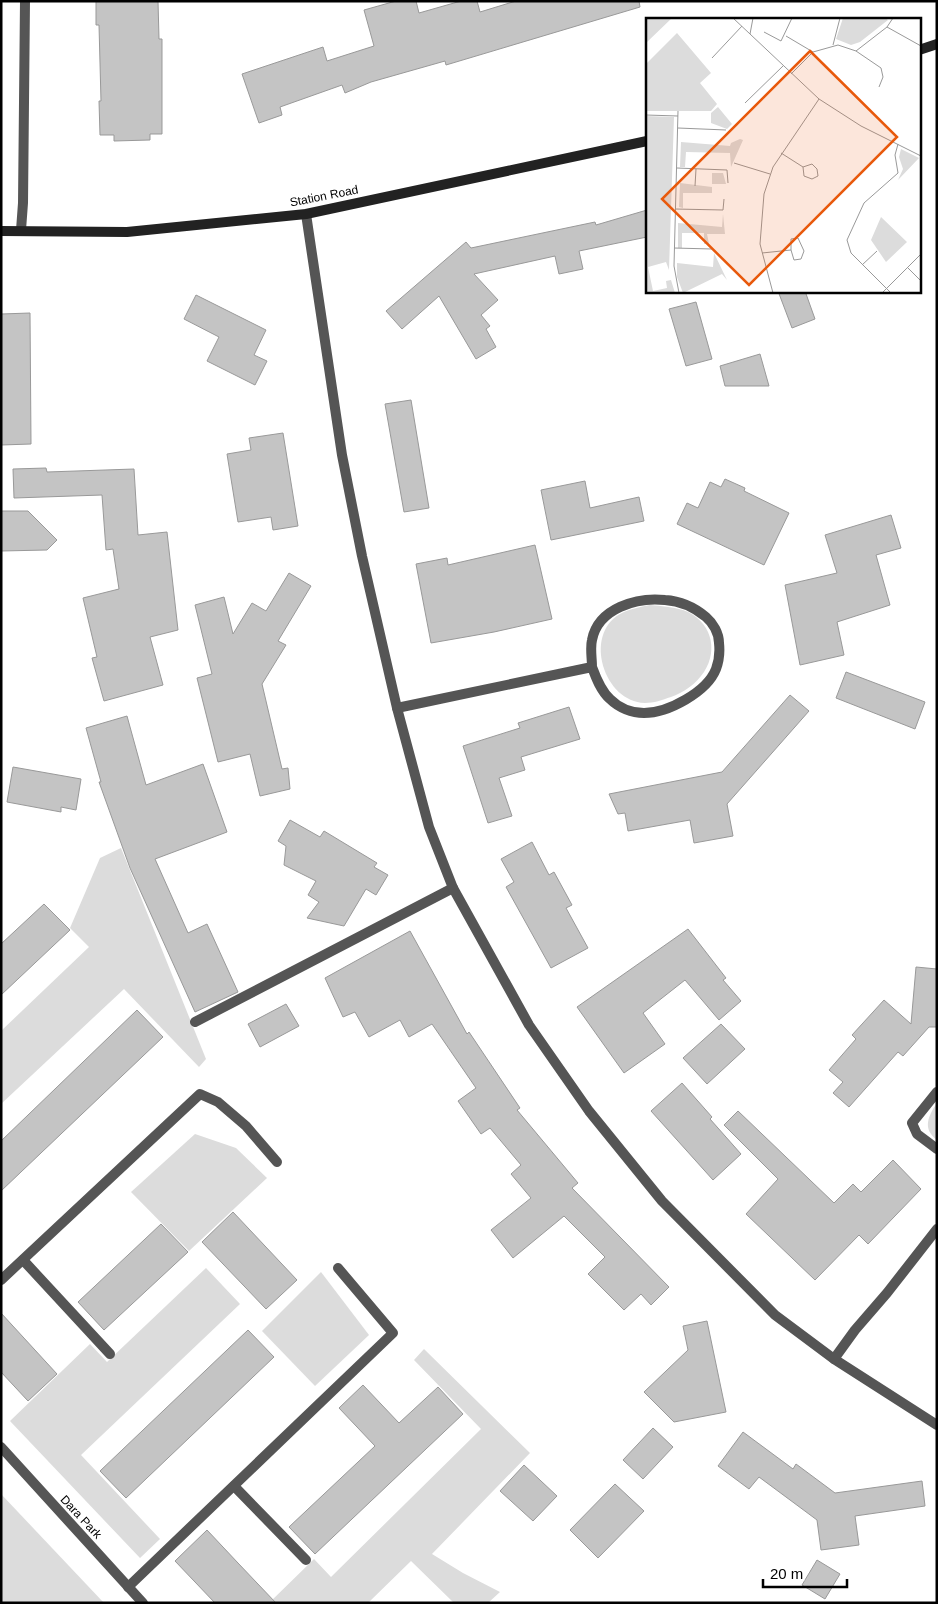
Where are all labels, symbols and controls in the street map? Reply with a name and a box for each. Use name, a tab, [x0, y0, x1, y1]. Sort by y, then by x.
inset map	[646, 18, 920, 292]
street label: Station Road	[289, 183, 359, 209]
street label: Dara Park	[57, 1492, 105, 1542]
scale bar	[763, 1556, 847, 1588]
text: 20 m	[770, 1565, 803, 1582]

